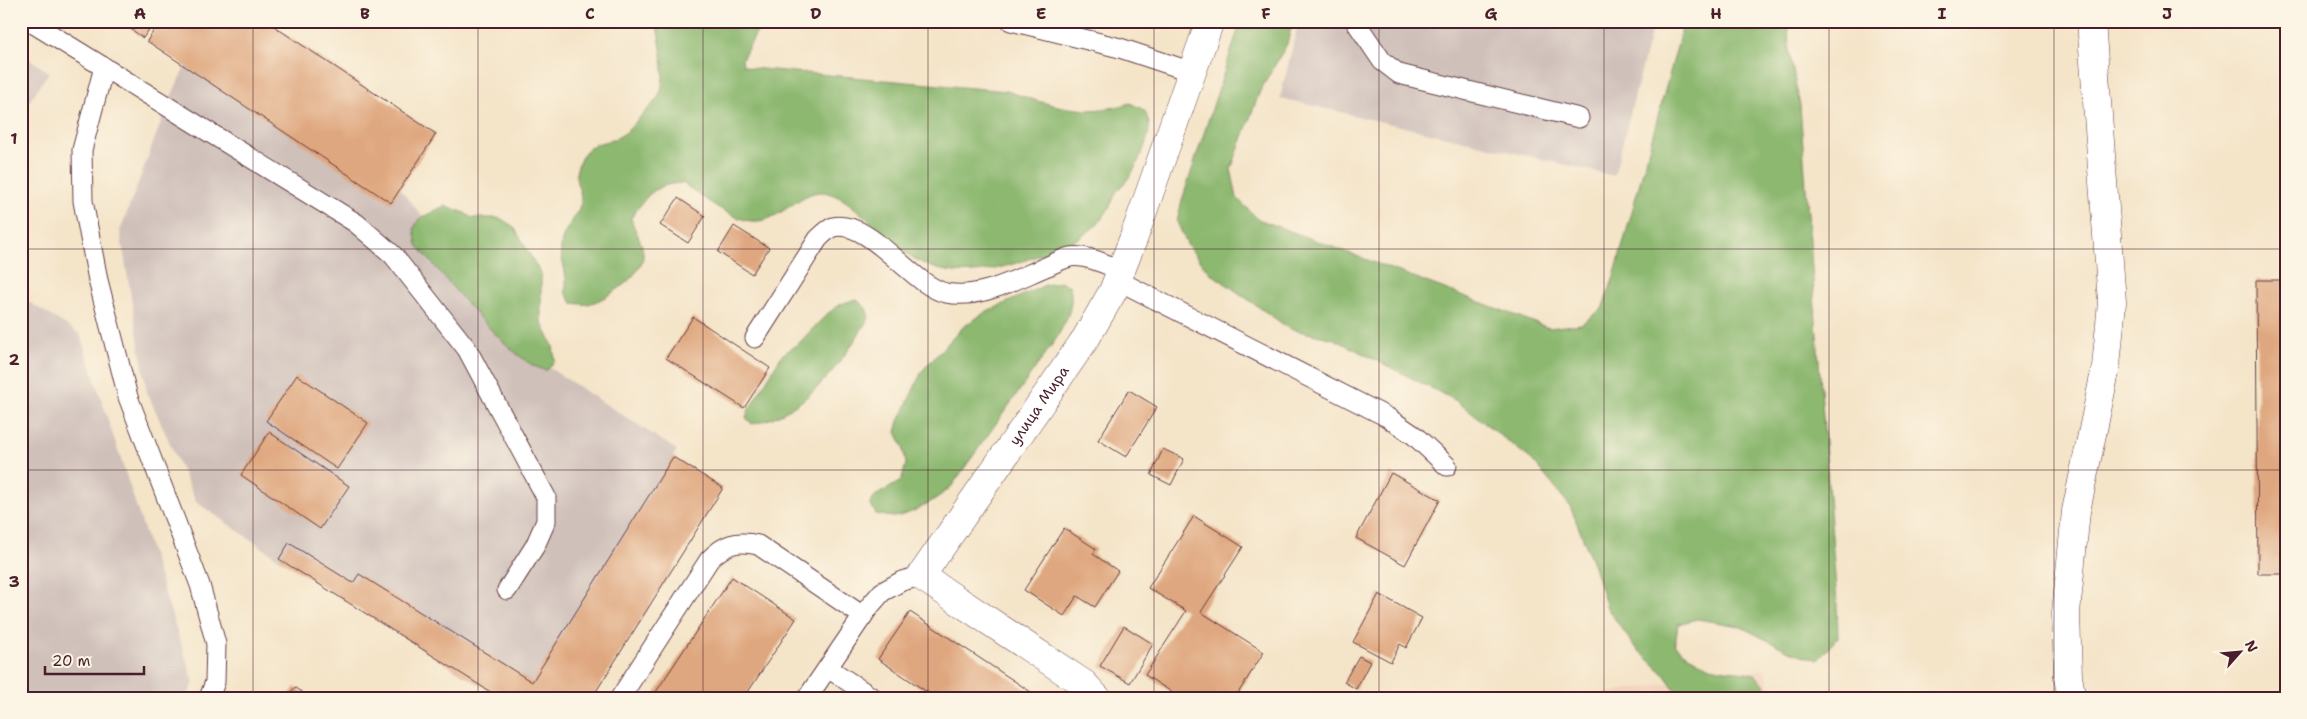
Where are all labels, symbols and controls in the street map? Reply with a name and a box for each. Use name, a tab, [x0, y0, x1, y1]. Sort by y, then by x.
text: A	[134, 3, 146, 24]
text: B	[360, 3, 370, 24]
text: C	[585, 3, 595, 24]
text: D	[810, 3, 822, 24]
text: E	[1036, 3, 1046, 24]
text: F	[1261, 3, 1271, 24]
text: G	[1485, 3, 1498, 24]
text: H	[1710, 3, 1722, 24]
text: I	[1938, 3, 1947, 24]
text: J	[2162, 3, 2172, 24]
text: 1	[10, 128, 18, 149]
text: 2	[8, 349, 20, 370]
street label: улица Мира	[1005, 361, 1074, 449]
text: 3	[8, 571, 20, 592]
north arrow	[2214, 626, 2264, 676]
text: N	[2241, 637, 2262, 655]
scale bar	[45, 644, 144, 676]
text: 20 m	[52, 651, 91, 671]

